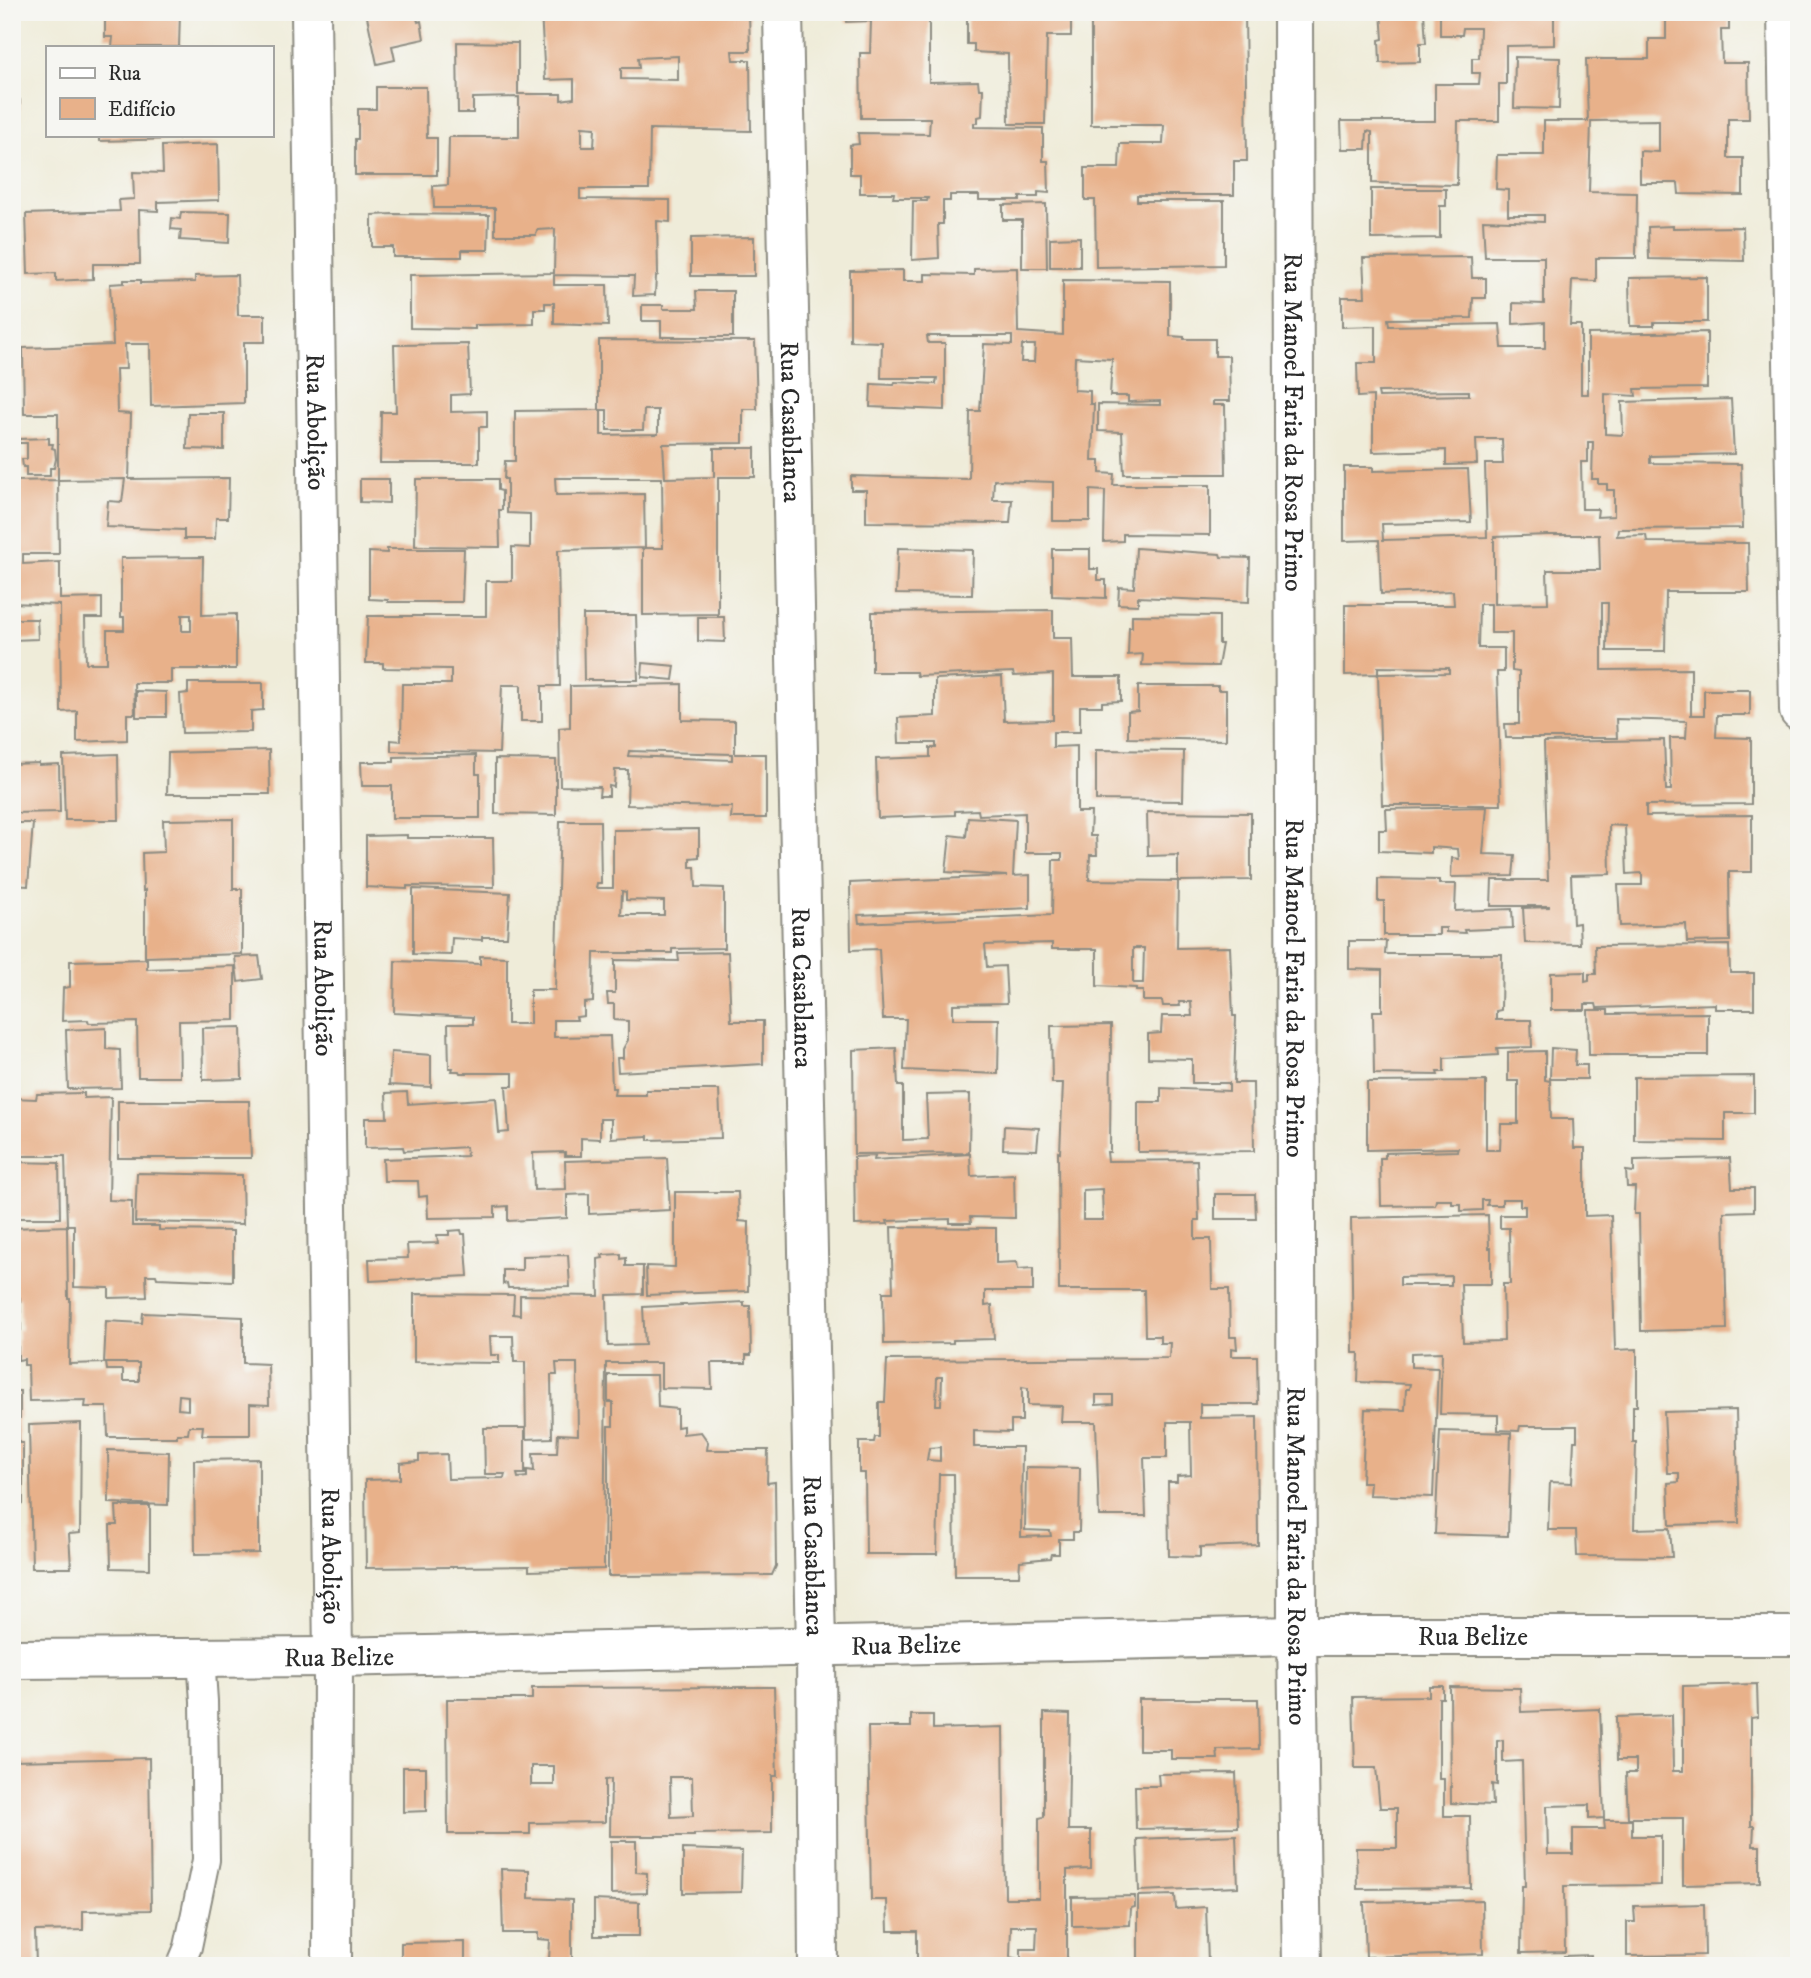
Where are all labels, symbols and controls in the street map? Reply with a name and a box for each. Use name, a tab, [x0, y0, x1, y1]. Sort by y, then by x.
legend	[46, 46, 273, 136]
text: Rua	[108, 61, 141, 87]
text: Edifício	[108, 97, 176, 123]
street label: Rua Manoel Faria da Rosa Primo	[1276, 252, 1309, 592]
street label: Rua Casablanca	[772, 341, 808, 503]
street label: Rua Abolição	[298, 353, 332, 491]
street label: Rua Manoel Faria da Rosa Primo	[1277, 818, 1311, 1158]
street label: Rua Casablanca	[783, 907, 819, 1069]
street label: Rua Abolição	[305, 919, 340, 1057]
street label: Rua Manoel Faria da Rosa Primo	[1278, 1386, 1313, 1726]
street label: Rua Casablanca	[795, 1475, 831, 1637]
street label: Rua Abolição	[313, 1487, 348, 1625]
street label: Rua Belize	[1418, 1621, 1528, 1654]
street label: Rua Belize	[850, 1628, 961, 1664]
street label: Rua Belize	[284, 1641, 395, 1675]

